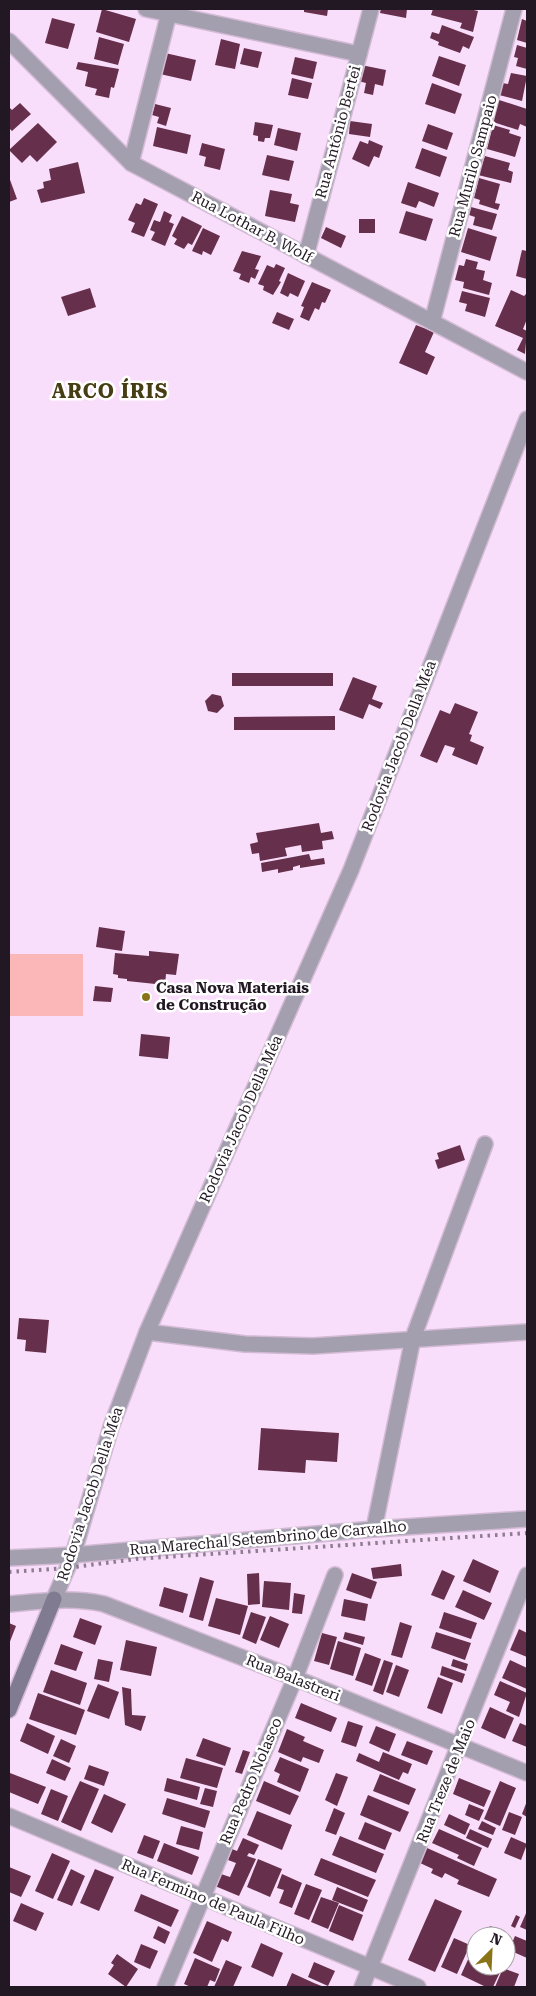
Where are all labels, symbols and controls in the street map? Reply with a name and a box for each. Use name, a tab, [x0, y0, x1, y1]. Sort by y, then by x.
street label: Rua Antônio Bertei	[312, 63, 364, 200]
street label: Rua Murilo Sampaio	[445, 93, 501, 239]
street label: Rua Lothar B. Wolf	[188, 187, 317, 267]
district label: ARCO ÍRIS	[52, 378, 168, 403]
street label: Rodovia Jacob Della Méa	[358, 658, 440, 834]
place label: Casa Nova Materiais de Construção	[156, 979, 309, 1014]
marker: Casa Nova Materiais de Construção	[140, 991, 152, 1003]
street label: Rodovia Jacob Della Méa	[196, 1032, 286, 1206]
street label: Rodovia Jacob Della Méa	[53, 1405, 127, 1583]
street label: Rua Marechal Setembrino de Carvalho	[129, 1517, 407, 1559]
street label: Rua Balastreri	[243, 1651, 343, 1705]
street label: Rua Pedro Nolasco	[216, 1715, 286, 1847]
street label: Rua Treze de Maio	[413, 1716, 479, 1846]
street label: Rua Fermino de Paula Filho	[119, 1855, 307, 1949]
north arrow	[466, 1926, 516, 1976]
text: N	[488, 1930, 505, 1949]

